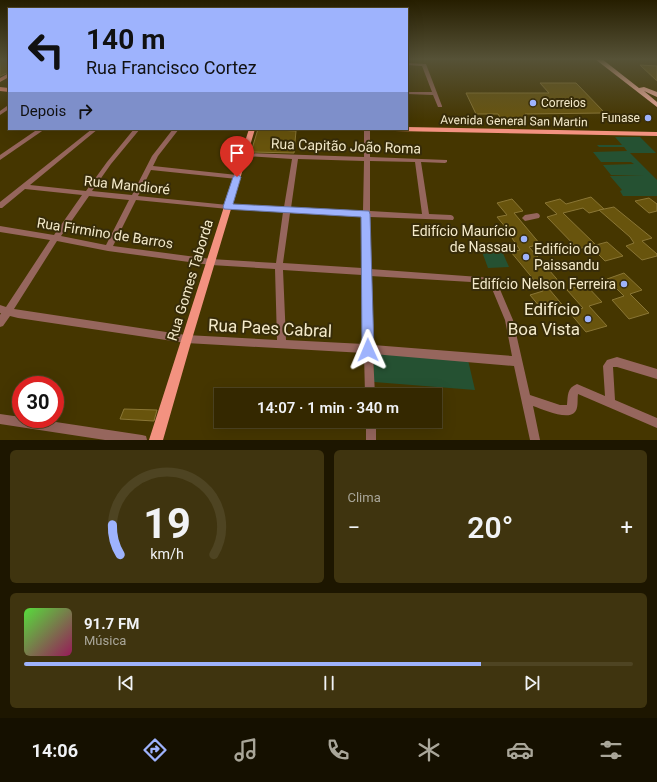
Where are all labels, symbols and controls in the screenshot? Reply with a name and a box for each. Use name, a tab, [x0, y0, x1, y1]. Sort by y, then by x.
text: 140 m	[86, 23, 165, 56]
icon: left	[20, 24, 72, 76]
text: Rua Francisco Cortez	[86, 57, 257, 78]
place label: Correios	[541, 96, 586, 110]
marker: Correios	[528, 98, 538, 108]
icon: right	[74, 100, 96, 122]
text: Depois	[20, 102, 66, 120]
place label: Funase	[601, 111, 640, 125]
street label: Avenida General San Martin	[440, 113, 588, 129]
marker: Funase	[643, 113, 653, 123]
street label: Rua Capitão João Roma	[271, 135, 421, 157]
pin	[220, 136, 254, 177]
icon: arrive	[226, 142, 248, 164]
street label: Rua Mandioré	[83, 173, 171, 197]
street label: Rua Firmino de Barros	[36, 214, 174, 252]
street label: Rua Gomes Taborda	[164, 217, 216, 343]
place label: Edifício Maurício de Nassau	[412, 223, 516, 255]
marker: Edifício Maurício de Nassau	[519, 234, 529, 244]
place label: Edifício do Paissandu	[534, 241, 600, 273]
marker: Edifício do Paissandu	[521, 252, 531, 262]
place label: Edifício Nelson Ferreira	[472, 276, 616, 292]
marker: Edifício Nelson Ferreira	[619, 279, 629, 289]
place label: Edifício Boa Vista	[508, 299, 580, 339]
marker: Edifício Boa Vista	[583, 314, 593, 324]
street label: Rua Paes Cabral	[208, 315, 332, 341]
position arrow	[347, 329, 389, 371]
speed limit sign: 30	[12, 376, 64, 428]
text: 14:07 · 1 min · 340 m	[257, 399, 399, 417]
text: Clima	[348, 490, 381, 505]
text: 19	[143, 498, 191, 547]
text: 20°	[467, 510, 513, 545]
text: −	[348, 515, 360, 540]
text: +	[621, 515, 633, 540]
text: km/h	[150, 545, 184, 561]
text: 91.7 FM	[84, 615, 139, 633]
text: Música	[84, 633, 126, 648]
icon: previous	[115, 672, 137, 694]
icon: pause	[318, 672, 340, 694]
icon: next	[521, 672, 543, 694]
icon: directions	[141, 736, 169, 764]
icon: music	[232, 736, 260, 764]
icon: phone	[324, 736, 352, 764]
icon: climate	[415, 736, 443, 764]
icon: car	[506, 736, 534, 764]
icon: filters	[597, 736, 625, 764]
text: 14:06	[32, 740, 78, 761]

